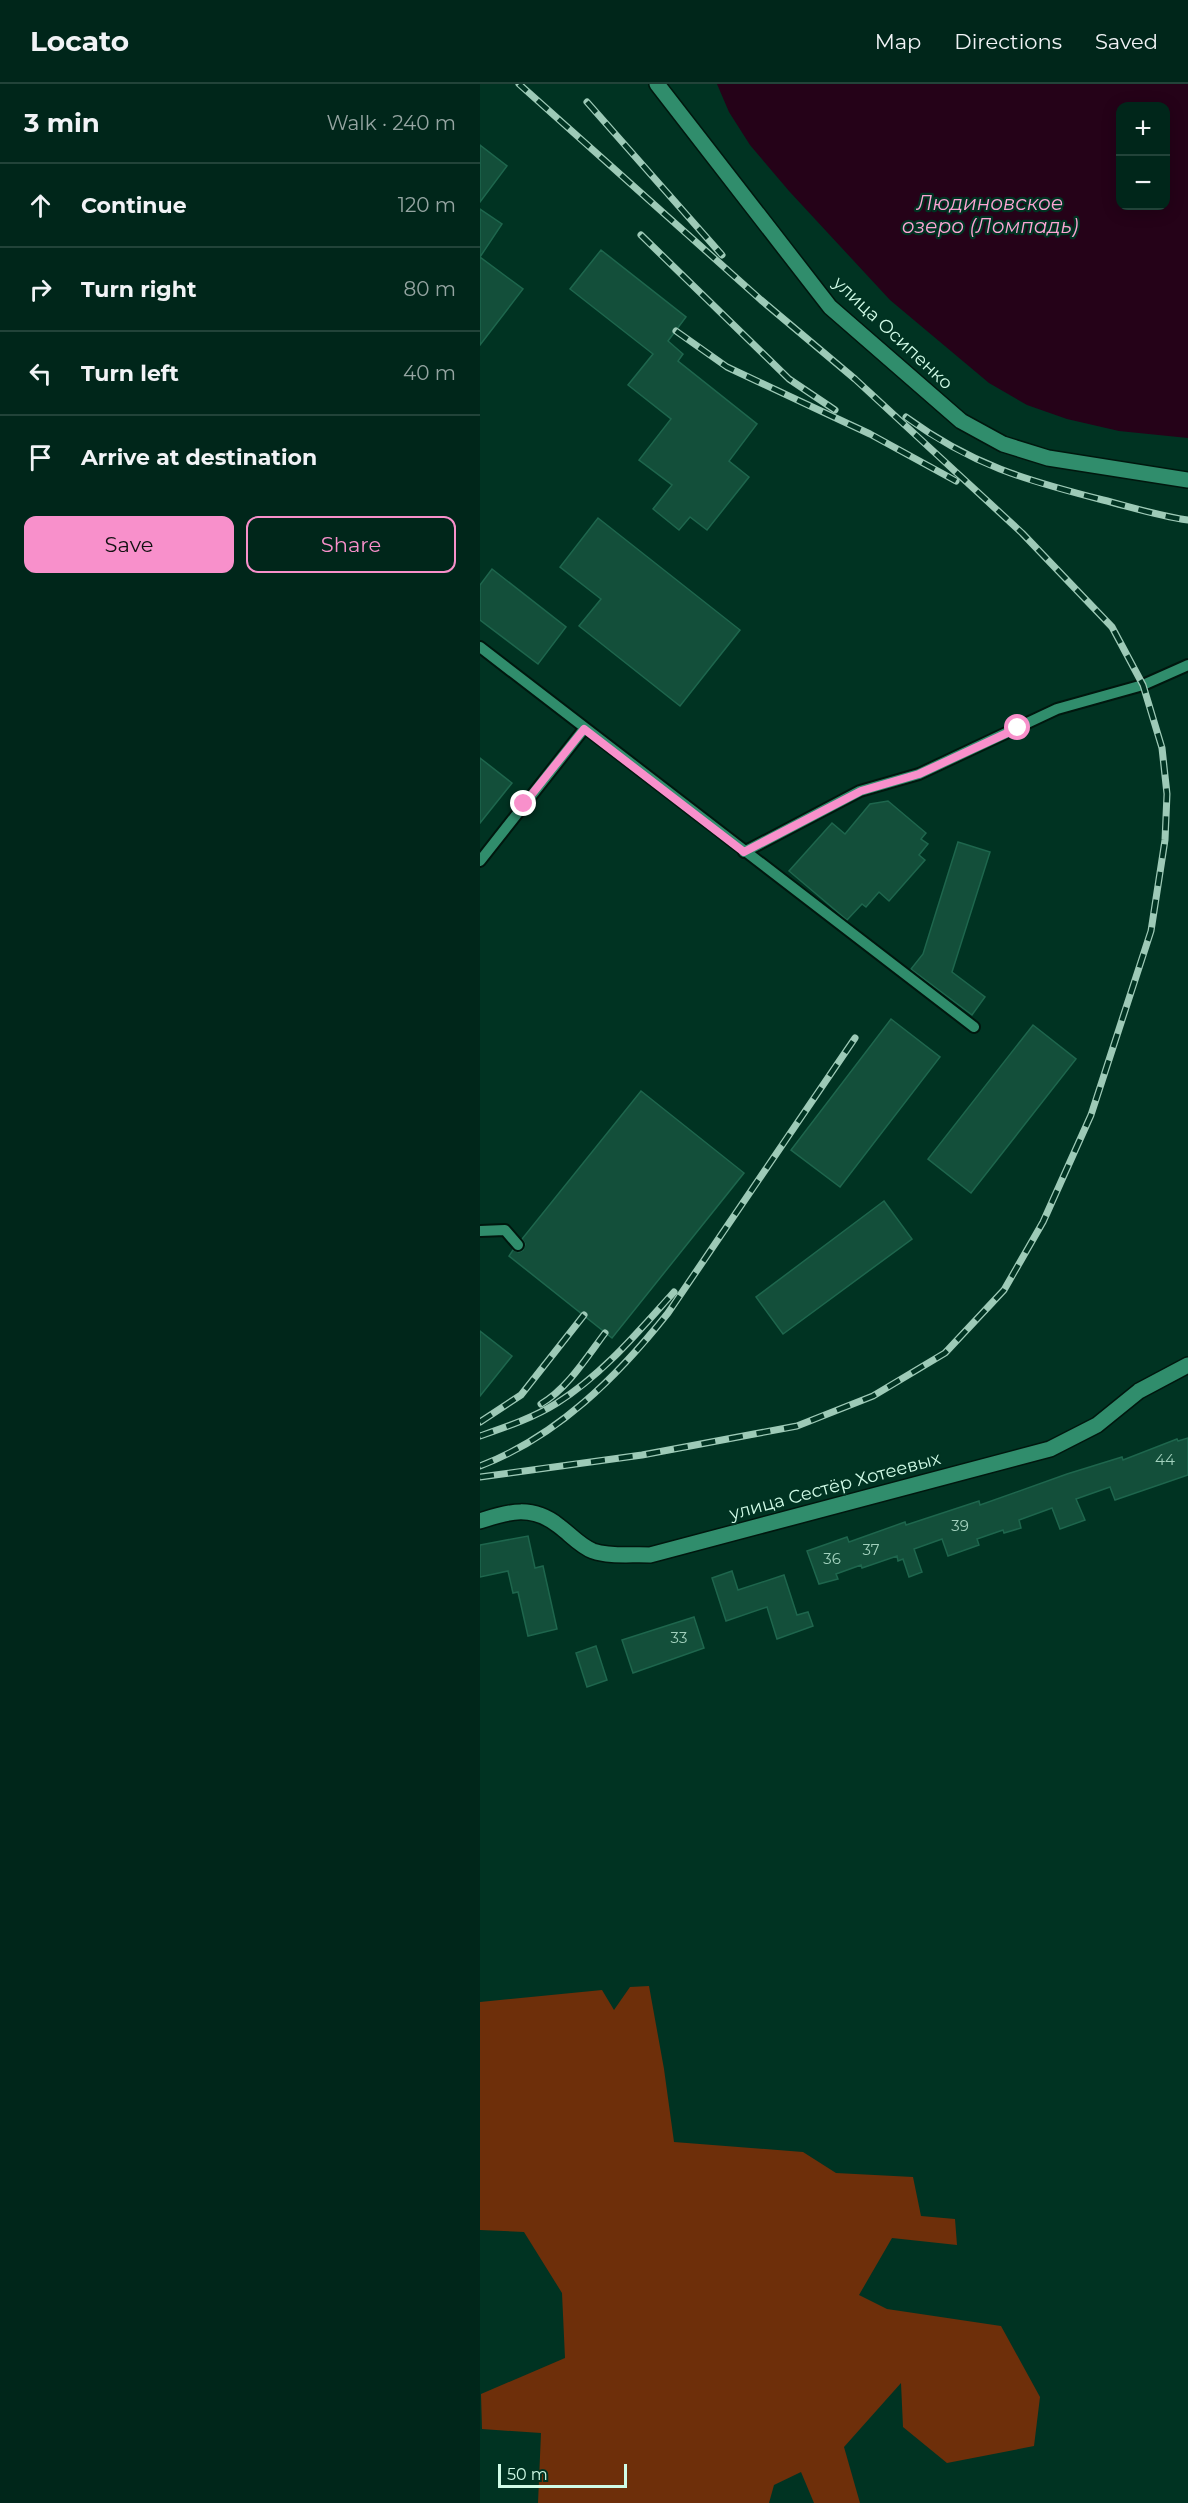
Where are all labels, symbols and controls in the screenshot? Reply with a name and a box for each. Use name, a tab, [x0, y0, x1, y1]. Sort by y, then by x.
text: Locato	[30, 24, 129, 58]
text: Map	[875, 29, 921, 54]
text: Directions	[954, 29, 1062, 54]
text: Saved	[1095, 29, 1158, 54]
map controls	[1116, 102, 1170, 210]
button: +	[1116, 102, 1170, 156]
text: 3 min	[24, 107, 100, 139]
text: Walk · 240 m	[326, 111, 456, 135]
button: −	[1116, 156, 1170, 210]
icon: ahead	[24, 189, 57, 222]
water label: Людиновское озеро (Ломпадь)	[902, 191, 1078, 238]
text: Continue	[81, 192, 187, 219]
text: 120 m	[398, 193, 456, 217]
street label: улица Осипенко	[828, 271, 957, 394]
icon: right	[24, 273, 57, 306]
text: Turn right	[81, 276, 196, 303]
text: 80 m	[404, 277, 456, 301]
icon: left	[24, 357, 57, 390]
text: Turn left	[81, 360, 179, 387]
text: 40 m	[403, 361, 456, 385]
icon: arrive	[24, 441, 57, 474]
text: Arrive at destination	[81, 444, 317, 471]
button: Save	[24, 516, 234, 573]
button: Share	[246, 516, 456, 573]
route start	[1004, 714, 1030, 740]
route end	[510, 790, 536, 816]
street label: улица Сестёр Хотеевых	[726, 1447, 944, 1525]
house number: 44	[1155, 1450, 1175, 1469]
house number: 39	[951, 1516, 969, 1535]
house number: 37	[862, 1540, 880, 1559]
house number: 36	[823, 1549, 841, 1568]
house number: 33	[671, 1628, 687, 1647]
scale bar	[498, 2461, 627, 2488]
text: 50 m	[507, 2465, 548, 2484]

